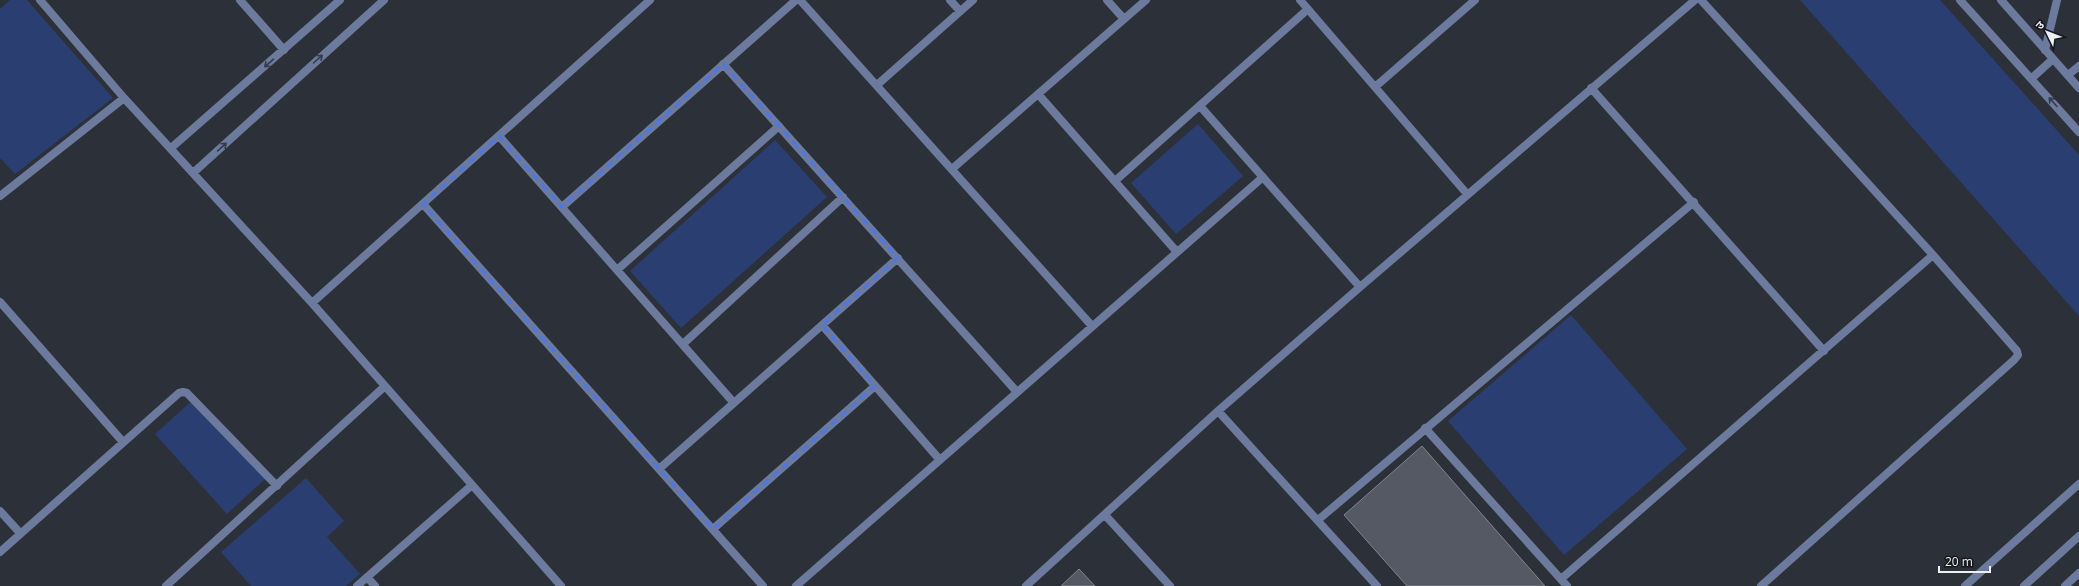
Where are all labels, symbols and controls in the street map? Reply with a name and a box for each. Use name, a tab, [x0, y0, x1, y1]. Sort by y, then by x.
north arrow	[2027, 12, 2067, 52]
text: उ	[2032, 17, 2047, 32]
one-way arrow	[313, 55, 324, 64]
one-way arrow	[264, 58, 274, 67]
one-way arrow	[2049, 97, 2058, 107]
one-way arrow	[217, 142, 227, 151]
scale bar	[1939, 548, 1990, 574]
text: 20 m	[1945, 553, 1973, 570]

